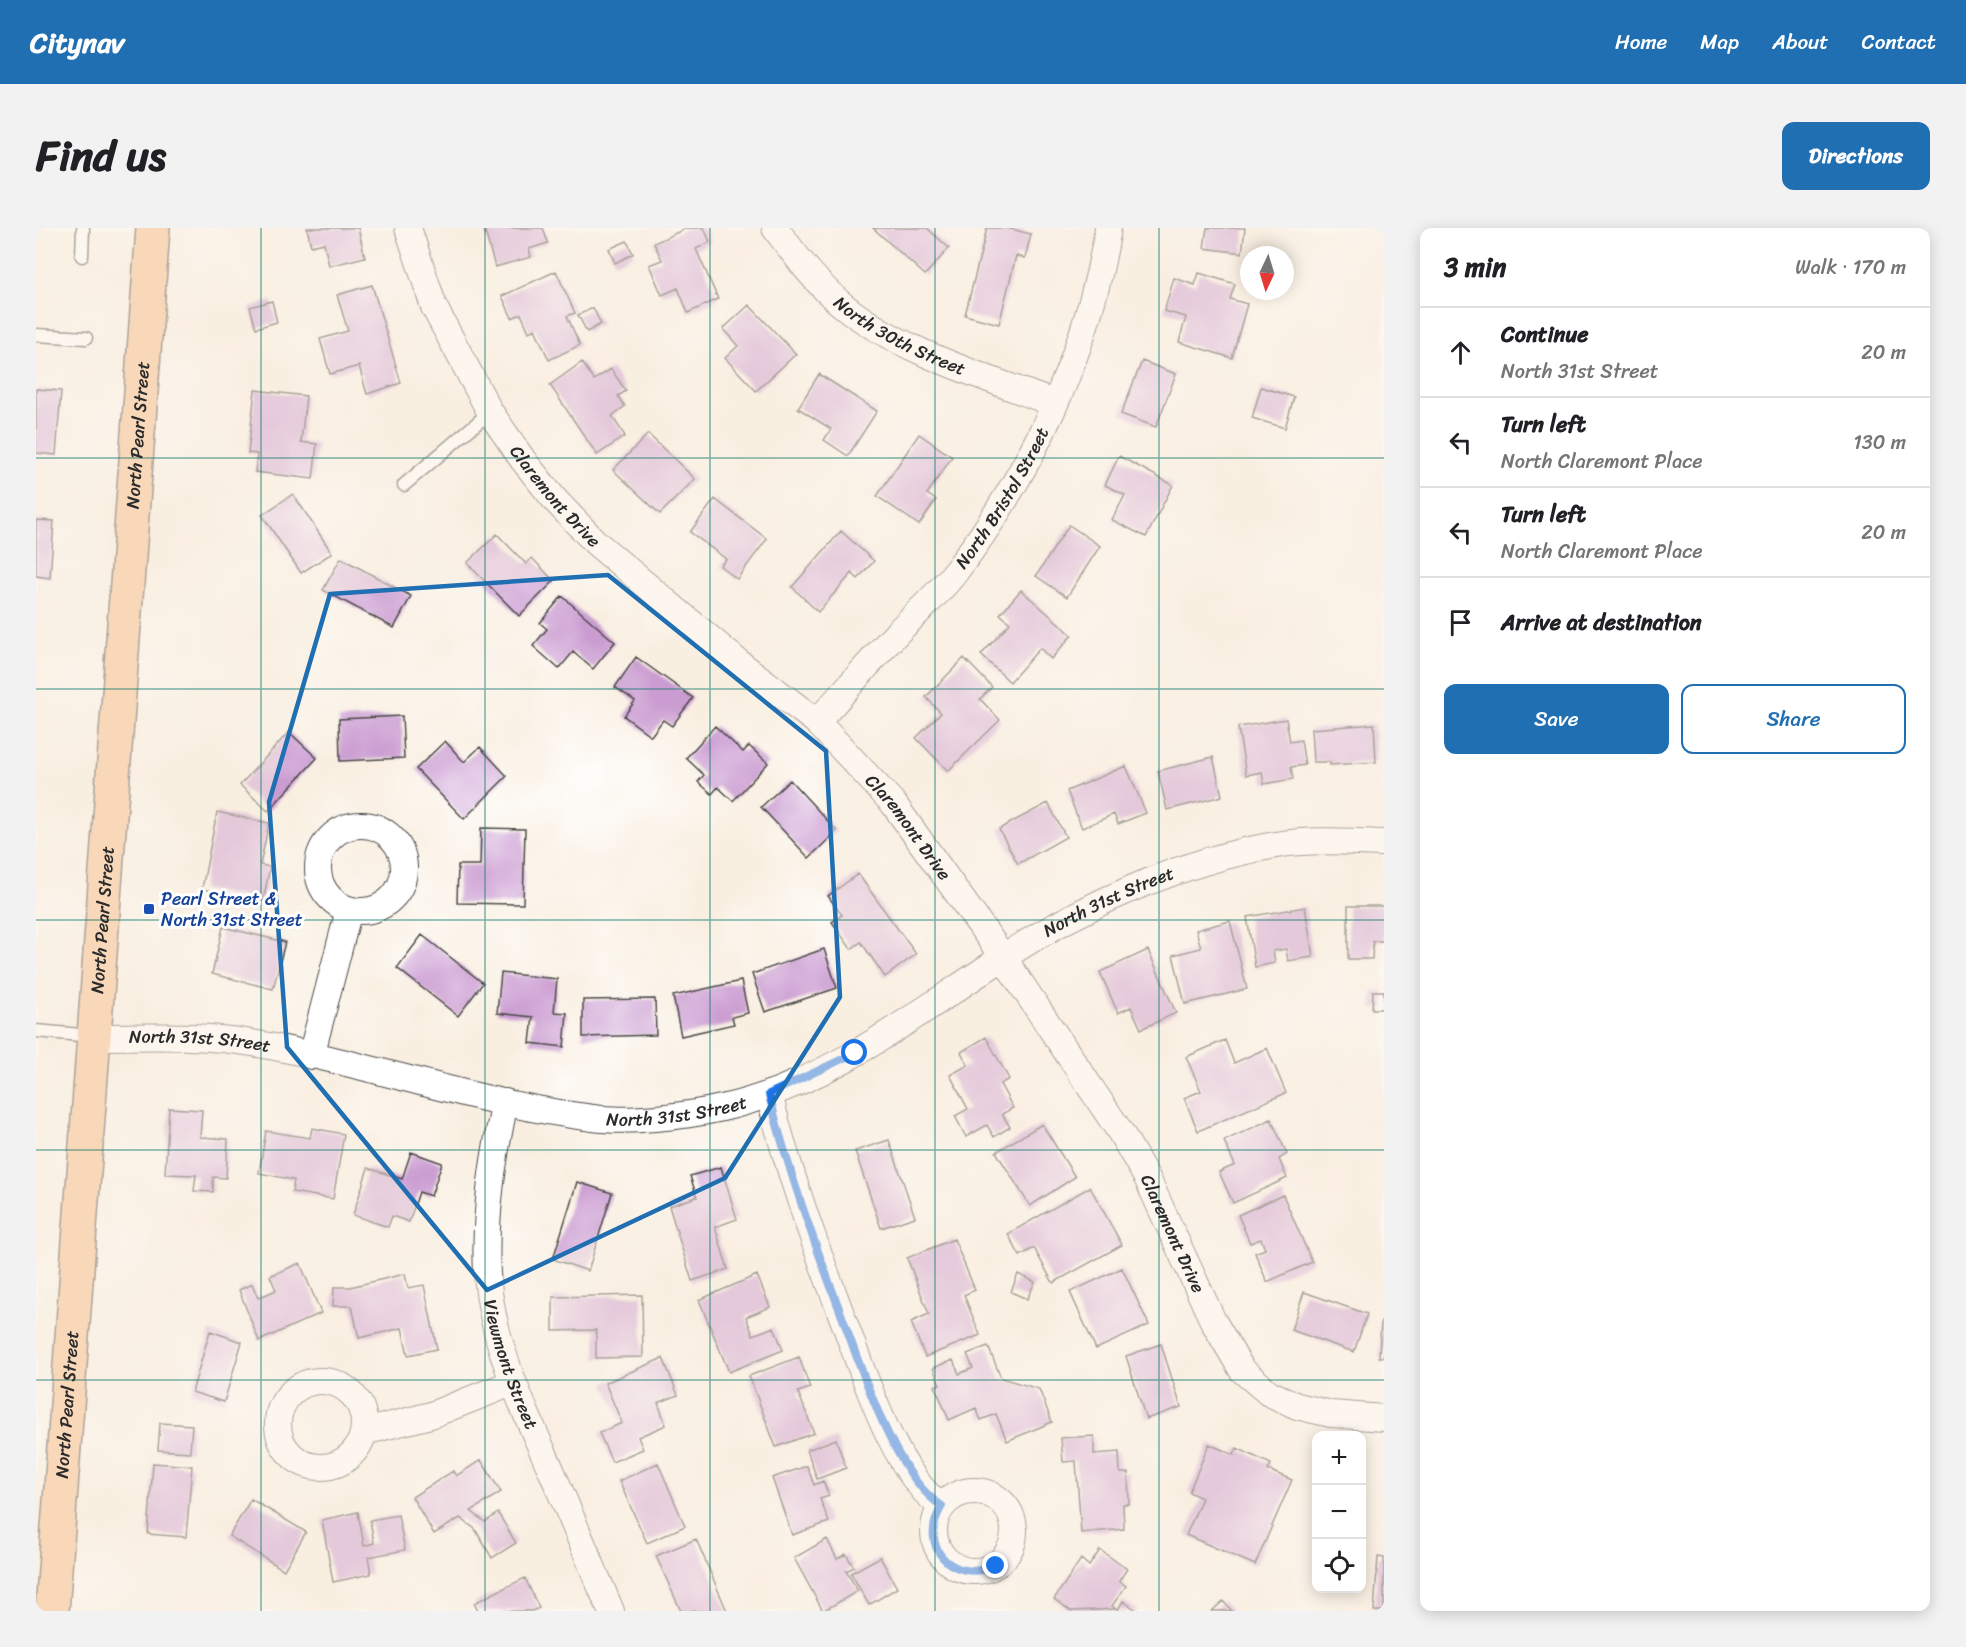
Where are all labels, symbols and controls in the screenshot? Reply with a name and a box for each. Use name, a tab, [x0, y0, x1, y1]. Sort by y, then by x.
text: Citynav	[30, 18, 124, 67]
text: Home	[1615, 23, 1667, 61]
text: Map	[1700, 23, 1739, 61]
text: About	[1772, 23, 1829, 61]
text: Contact	[1862, 23, 1936, 61]
text: Find us	[36, 119, 166, 193]
button: Directions	[1782, 122, 1930, 190]
text: 3 min	[1444, 244, 1506, 290]
north arrow	[1240, 246, 1294, 300]
text: Walk · 170 m	[1795, 250, 1906, 285]
street label: North 30th Street	[826, 288, 971, 385]
text: Continue	[1501, 315, 1589, 354]
text: 20 m	[1861, 335, 1906, 370]
icon: ahead	[1444, 336, 1477, 369]
text: North 31st Street	[1501, 354, 1658, 389]
street label: North Pearl Street	[117, 360, 159, 510]
text: Turn left	[1501, 405, 1586, 444]
street label: North Bristol Street	[947, 421, 1058, 576]
text: 130 m	[1853, 425, 1906, 460]
icon: left	[1444, 426, 1477, 459]
street label: Claremont Drive	[501, 438, 609, 555]
text: North Claremont Place	[1501, 444, 1702, 479]
text: Turn left	[1501, 495, 1586, 534]
text: 20 m	[1861, 515, 1906, 550]
icon: left	[1444, 516, 1477, 549]
text: North Claremont Place	[1501, 534, 1702, 569]
text: Arrive at destination	[1501, 603, 1702, 642]
icon: arrive	[1444, 606, 1477, 639]
button: Save	[1444, 684, 1669, 754]
button: Share	[1681, 684, 1906, 754]
street label: Claremont Drive	[857, 766, 960, 887]
street label: North Pearl Street	[81, 845, 124, 995]
street label: North 31st Street	[1037, 857, 1179, 946]
place label: Pearl Street & North 31st Street	[161, 883, 303, 936]
marker: Pearl Street & North 31st Street	[142, 902, 156, 916]
street label: North 31st Street	[129, 1021, 273, 1062]
route start	[841, 1039, 867, 1065]
street label: North 31st Street	[606, 1086, 751, 1136]
street label: Claremont Drive	[1131, 1169, 1214, 1298]
street label: Viewmont Street	[474, 1297, 547, 1435]
street label: North Pearl Street	[46, 1330, 88, 1479]
map controls	[1312, 1431, 1366, 1593]
button: +	[1312, 1431, 1366, 1485]
button: −	[1312, 1485, 1366, 1539]
button: locate	[1312, 1539, 1366, 1593]
route end	[982, 1552, 1008, 1578]

